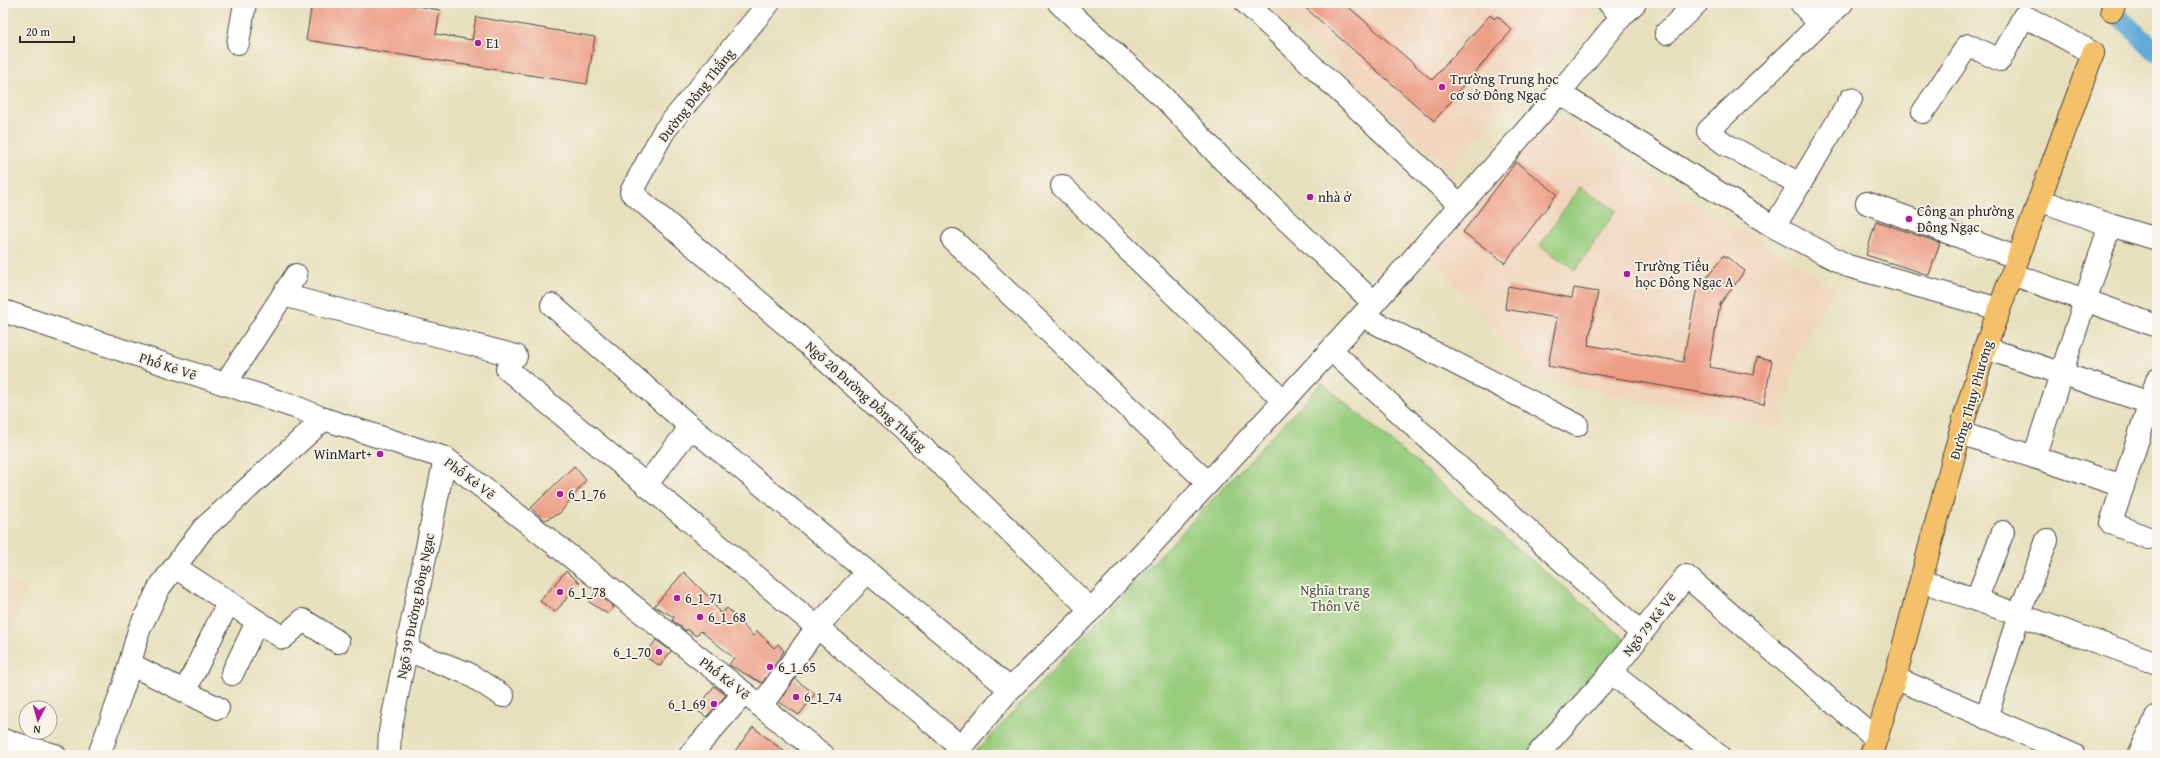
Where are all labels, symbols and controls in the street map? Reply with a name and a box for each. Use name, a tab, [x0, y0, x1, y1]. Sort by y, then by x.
scale bar	[20, 18, 74, 44]
text: 20 m	[26, 23, 50, 40]
place label: E1	[486, 33, 500, 53]
marker: E1	[473, 38, 483, 48]
street label: Đường Đông Thắng	[653, 44, 739, 146]
place label: Trường Trung học cơ sở Đông Ngạc	[1450, 69, 1558, 105]
marker: Trường Trung học cơ sở Đông Ngạc	[1437, 82, 1447, 92]
place label: nhà ở	[1318, 187, 1351, 207]
marker: nhà ở	[1305, 192, 1315, 202]
place label: Công an phường Đông Ngạc	[1917, 201, 2014, 237]
marker: Công an phường Đông Ngạc	[1904, 214, 1914, 224]
place label: Trường Tiểu học Đông Ngạc A	[1635, 256, 1734, 292]
marker: Trường Tiểu học Đông Ngạc A	[1622, 269, 1632, 279]
street label: Ngõ 20 Đường Đồng Thắng	[801, 336, 931, 456]
street label: Đường Thụy Phương	[1944, 338, 1998, 462]
street label: Phố Kẻ Vẽ	[137, 347, 200, 385]
place label: WinMart+	[314, 444, 372, 464]
marker: WinMart+	[375, 449, 385, 459]
street label: Phố Kẻ Vẽ	[440, 452, 500, 504]
place label: 6_1_76	[568, 484, 606, 504]
marker: 6_1_76	[555, 489, 565, 499]
street label: Ngõ 39 Đường Đông Ngạc	[391, 531, 439, 681]
park label: Nghĩa trang Thôn Vẽ	[1300, 580, 1370, 616]
place label: 6_1_78	[568, 582, 606, 602]
marker: 6_1_78	[555, 587, 565, 597]
street label: Ngõ 79 Kẻ Vẽ	[1618, 587, 1681, 660]
place label: 6_1_71	[685, 588, 723, 608]
marker: 6_1_71	[672, 593, 682, 603]
place label: 6_1_68	[708, 607, 746, 627]
marker: 6_1_68	[695, 612, 705, 622]
place label: 6_1_70	[613, 642, 651, 662]
marker: 6_1_70	[654, 647, 664, 657]
street label: Phố Kẻ Vẽ	[695, 652, 755, 704]
place label: 6_1_65	[778, 657, 816, 677]
marker: 6_1_65	[765, 662, 775, 672]
place label: 6_1_74	[804, 687, 842, 707]
marker: 6_1_74	[791, 692, 801, 702]
place label: 6_1_69	[668, 694, 706, 714]
marker: 6_1_69	[709, 699, 719, 709]
north arrow	[18, 700, 58, 740]
text: N	[32, 722, 41, 738]

